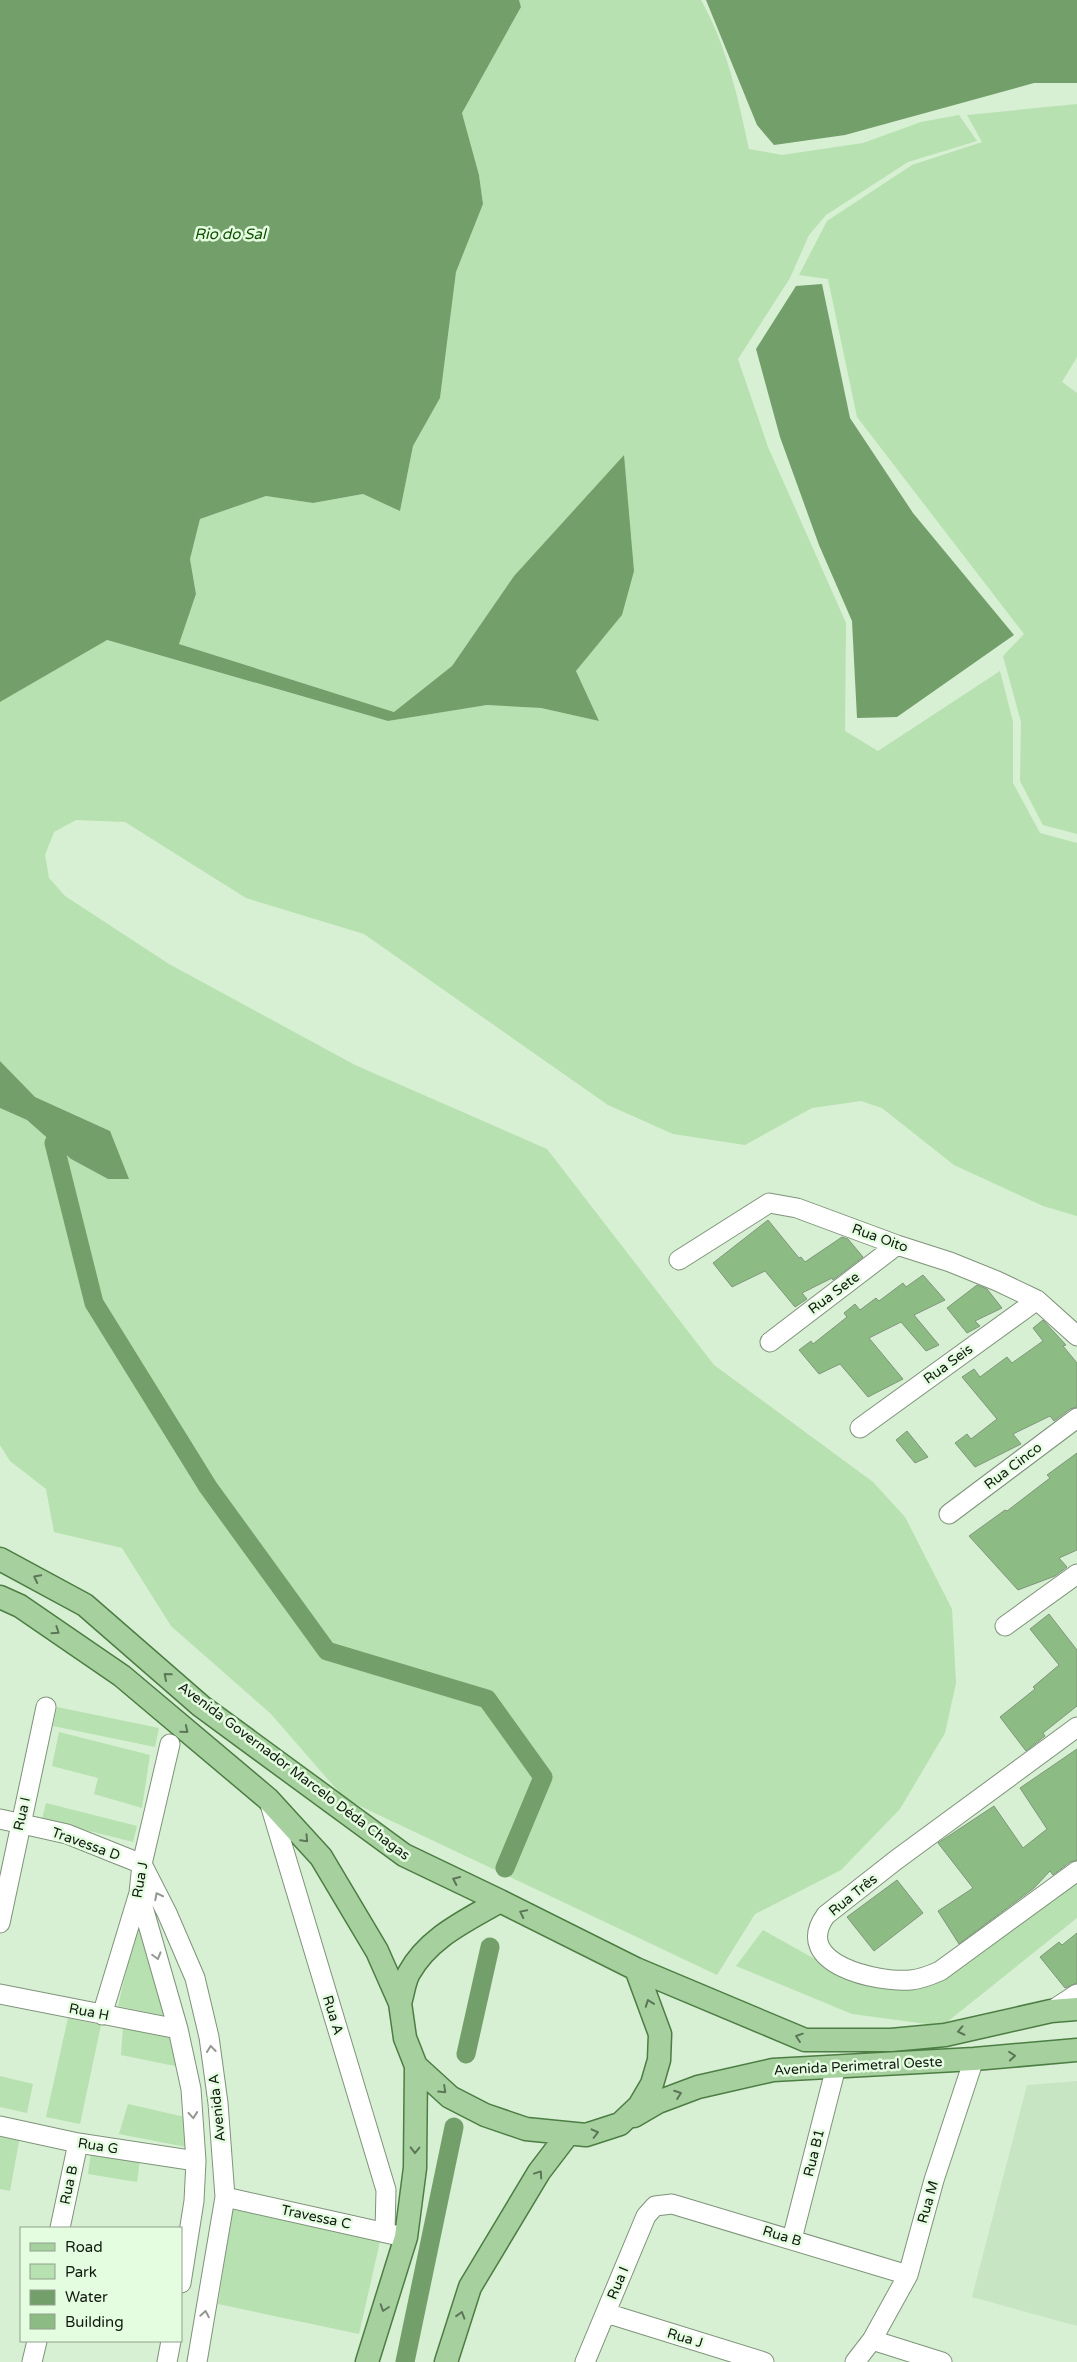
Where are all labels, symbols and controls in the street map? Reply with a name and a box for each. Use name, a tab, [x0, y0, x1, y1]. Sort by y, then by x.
water label: Rio do Sal	[194, 225, 268, 243]
street label: Rua Oito	[850, 1220, 910, 1256]
street label: Rua Sete	[805, 1268, 863, 1318]
street label: Rua Seis	[920, 1340, 976, 1388]
street label: Rua Cinco	[981, 1439, 1045, 1493]
one-way arrow	[34, 1574, 43, 1584]
one-way arrow	[51, 1625, 60, 1634]
one-way arrow	[163, 1672, 172, 1681]
street label: Avenida Governador Marcelo Déda Chagas	[175, 1678, 413, 1864]
one-way arrow	[179, 1724, 188, 1733]
street label: Rua I	[10, 1796, 34, 1832]
street label: Travessa D	[49, 1824, 123, 1864]
one-way arrow	[299, 1834, 308, 1843]
street label: Rua J	[128, 1861, 152, 1899]
street label: Rua Três	[825, 1870, 881, 1920]
one-way arrow	[452, 1876, 461, 1886]
one-way arrow	[154, 1892, 165, 1901]
one-way arrow	[520, 1909, 529, 1919]
one-way arrow	[152, 1952, 162, 1960]
street label: Rua A	[319, 1993, 347, 2037]
one-way arrow	[645, 1999, 655, 2008]
street label: Rua H	[67, 2000, 111, 2024]
one-way arrow	[956, 2025, 965, 2036]
one-way arrow	[795, 2033, 804, 2043]
one-way arrow	[206, 2044, 217, 2052]
one-way arrow	[1009, 2051, 1017, 2062]
street label: Avenida Perimetral Oeste	[773, 2053, 943, 2079]
street label: Avenida A	[205, 2073, 229, 2143]
one-way arrow	[437, 2084, 446, 2093]
one-way arrow	[674, 2090, 682, 2100]
one-way arrow	[187, 2111, 198, 2119]
street label: Rua B1	[800, 2127, 828, 2179]
one-way arrow	[591, 2128, 600, 2139]
street label: Rua G	[77, 2134, 119, 2158]
one-way arrow	[410, 2146, 420, 2154]
street label: Rua B	[57, 2164, 81, 2206]
one-way arrow	[533, 2170, 542, 2180]
street label: Rua M	[914, 2179, 942, 2225]
street label: Travessa C	[280, 2201, 353, 2233]
street label: Rua B	[761, 2222, 803, 2250]
legend	[20, 2227, 182, 2342]
text: Road	[65, 2238, 103, 2256]
text: Park	[65, 2263, 97, 2281]
street label: Rua I	[604, 2264, 632, 2302]
text: Water	[65, 2288, 108, 2306]
one-way arrow	[379, 2304, 389, 2312]
one-way arrow	[200, 2310, 210, 2318]
one-way arrow	[455, 2312, 465, 2320]
text: Building	[65, 2313, 124, 2331]
street label: Rua J	[665, 2325, 705, 2351]

